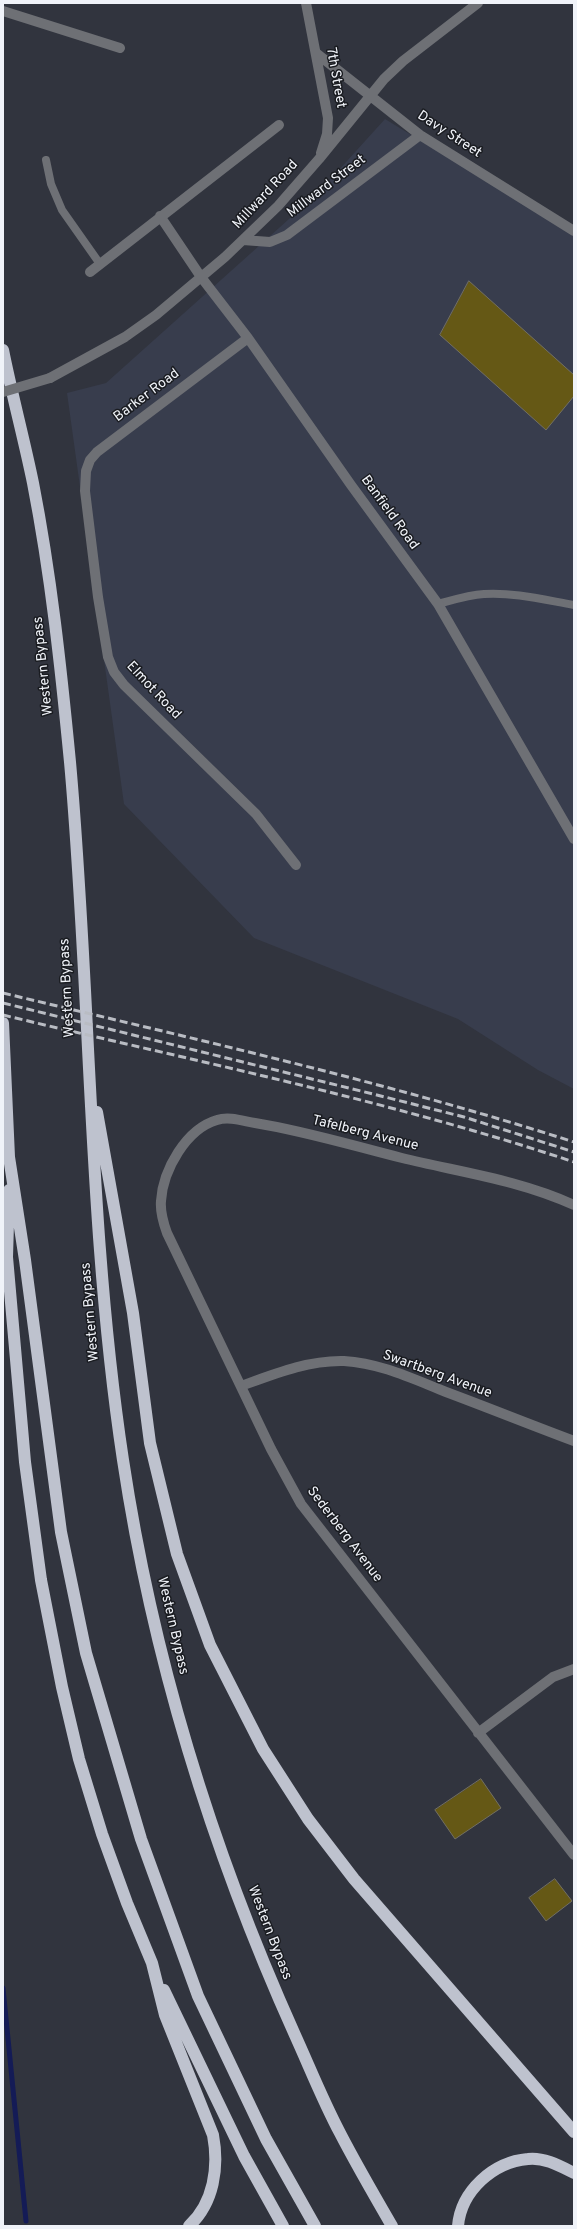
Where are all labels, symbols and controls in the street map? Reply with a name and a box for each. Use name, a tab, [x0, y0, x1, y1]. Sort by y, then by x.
street label: 7th Street	[321, 46, 349, 110]
street label: Davy Street	[414, 108, 484, 162]
street label: Millward Street	[284, 152, 370, 222]
street label: Millward Road	[230, 157, 302, 233]
street label: Barker Road	[111, 366, 183, 426]
street label: Banfield Road	[356, 473, 422, 553]
street label: Western Bypass	[30, 616, 58, 716]
street label: Elmot Road	[122, 659, 184, 723]
street label: Western Bypass	[57, 938, 79, 1038]
street label: Tafelberg Avenue	[310, 1113, 420, 1155]
street label: Western Bypass	[78, 1262, 104, 1362]
street label: Swartberg Avenue	[380, 1347, 494, 1403]
street label: Sederberg Avenue	[302, 1484, 386, 1586]
street label: Western Bypass	[153, 1576, 191, 1676]
street label: Western Bypass	[243, 1883, 295, 1983]

